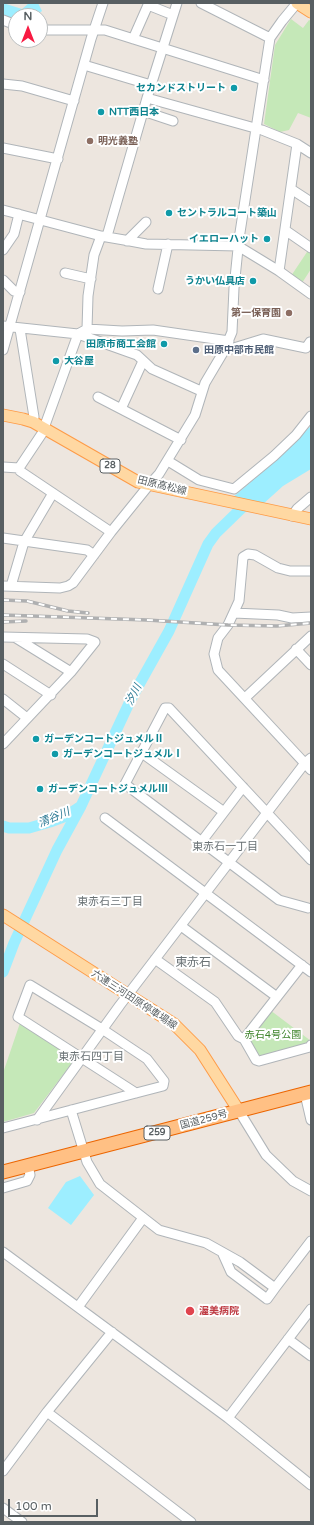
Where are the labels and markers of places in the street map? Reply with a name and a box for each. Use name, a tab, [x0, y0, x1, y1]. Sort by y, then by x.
place label: セカンドストリート	[136, 82, 226, 94]
marker: セカンドストリート	[229, 83, 239, 93]
place label: NTT西日本	[109, 106, 159, 118]
marker: NTT西日本	[96, 107, 106, 117]
place label: 明光義塾	[98, 135, 138, 147]
marker: 明光義塾	[85, 136, 95, 146]
place label: セントラルコート築山	[177, 207, 277, 219]
marker: セントラルコート築山	[164, 208, 174, 218]
place label: イエローハット	[189, 233, 259, 245]
marker: イエローハット	[262, 234, 272, 244]
place label: うかい仏具店	[185, 275, 245, 287]
marker: うかい仏具店	[248, 276, 258, 286]
place label: 第一保育園	[231, 307, 281, 319]
marker: 第一保育園	[284, 308, 294, 318]
place label: 田原市商工会館	[86, 338, 156, 350]
marker: 田原市商工会館	[159, 339, 169, 349]
place label: 田原中部市民館	[204, 344, 274, 356]
marker: 田原中部市民館	[191, 345, 201, 355]
place label: 大谷屋	[64, 355, 94, 367]
marker: 大谷屋	[51, 356, 61, 366]
place label: ガーデンコートジュメルⅡ	[44, 733, 164, 745]
marker: ガーデンコートジュメルⅡ	[31, 734, 41, 744]
place label: ガーデンコートジュメルⅠ	[63, 748, 183, 760]
marker: ガーデンコートジュメルⅠ	[50, 749, 60, 759]
place label: ガーデンコートジュメルⅢ	[48, 783, 168, 795]
marker: ガーデンコートジュメルⅢ	[35, 784, 45, 794]
marker: 渥美病院	[184, 1305, 196, 1317]
place label: 渥美病院	[199, 1305, 239, 1317]

